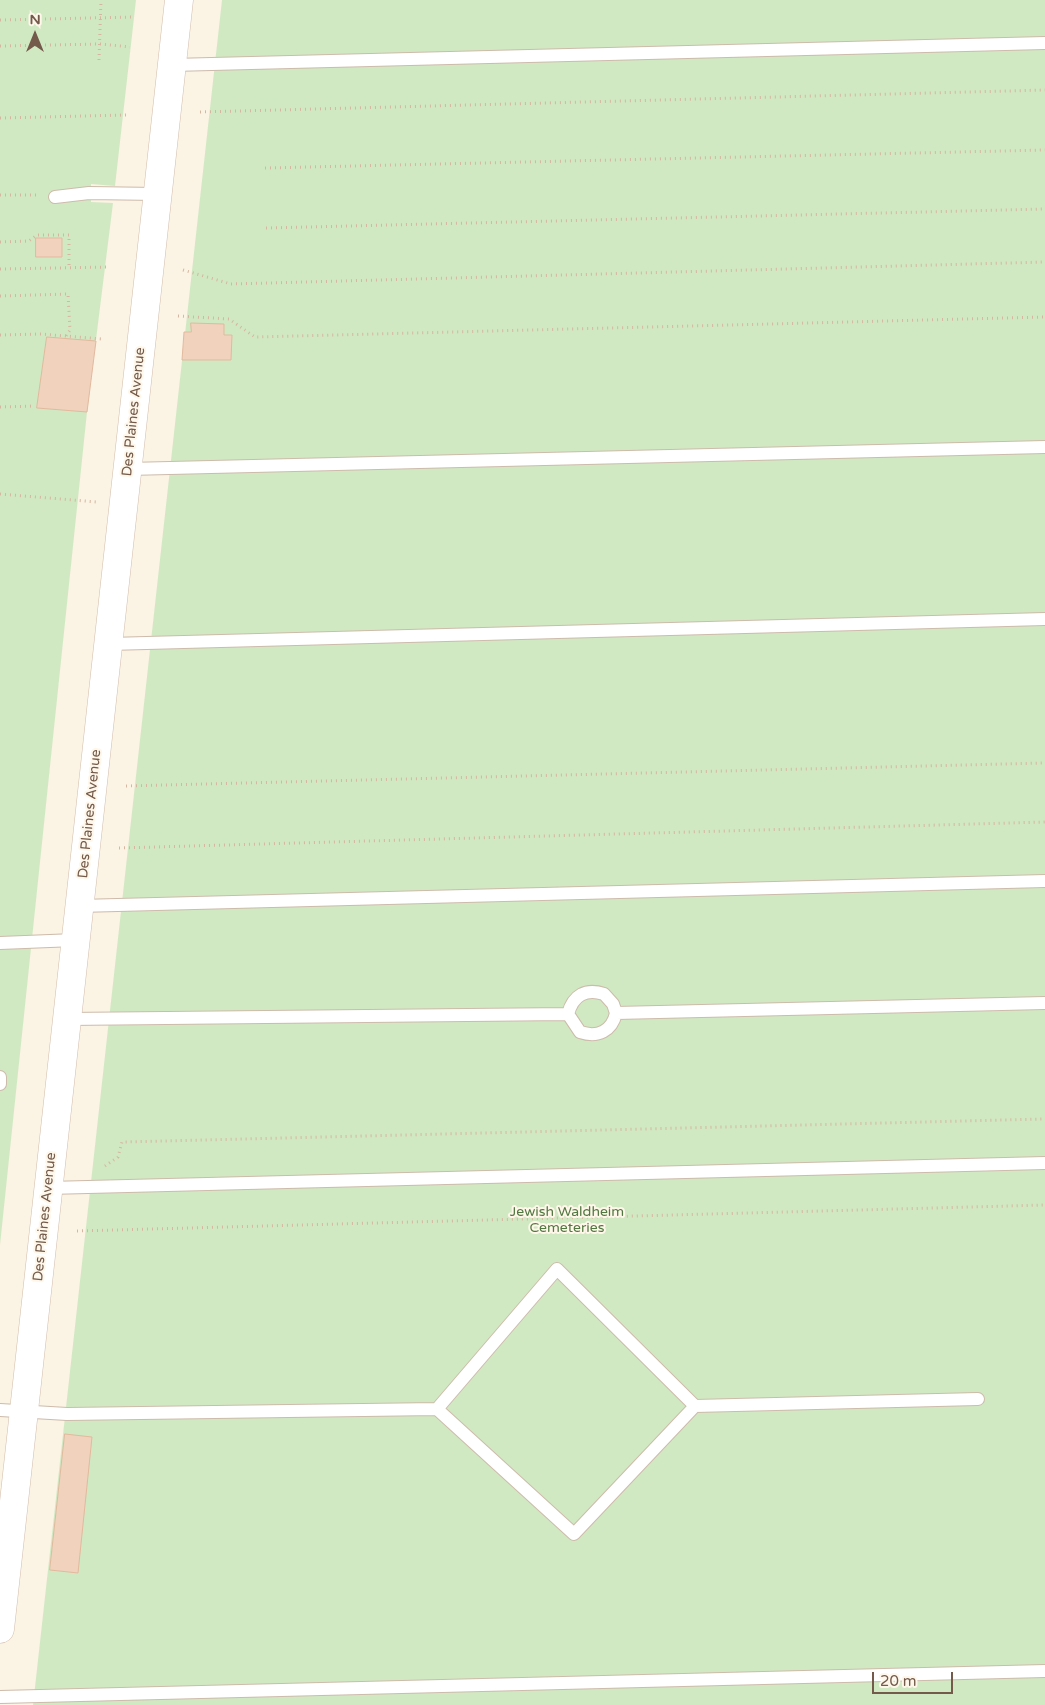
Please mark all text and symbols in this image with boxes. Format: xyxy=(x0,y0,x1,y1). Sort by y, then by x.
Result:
north arrow xyxy=(10,10,60,60)
text: N xyxy=(29,11,41,28)
street label: Des Plaines Avenue xyxy=(119,347,149,477)
street label: Des Plaines Avenue xyxy=(75,749,105,879)
street label: Des Plaines Avenue xyxy=(30,1152,60,1282)
park label: Jewish Waldheim Cemeteries xyxy=(510,1204,624,1236)
scale bar xyxy=(875,1662,956,1694)
text: 20 m xyxy=(880,1672,917,1690)

